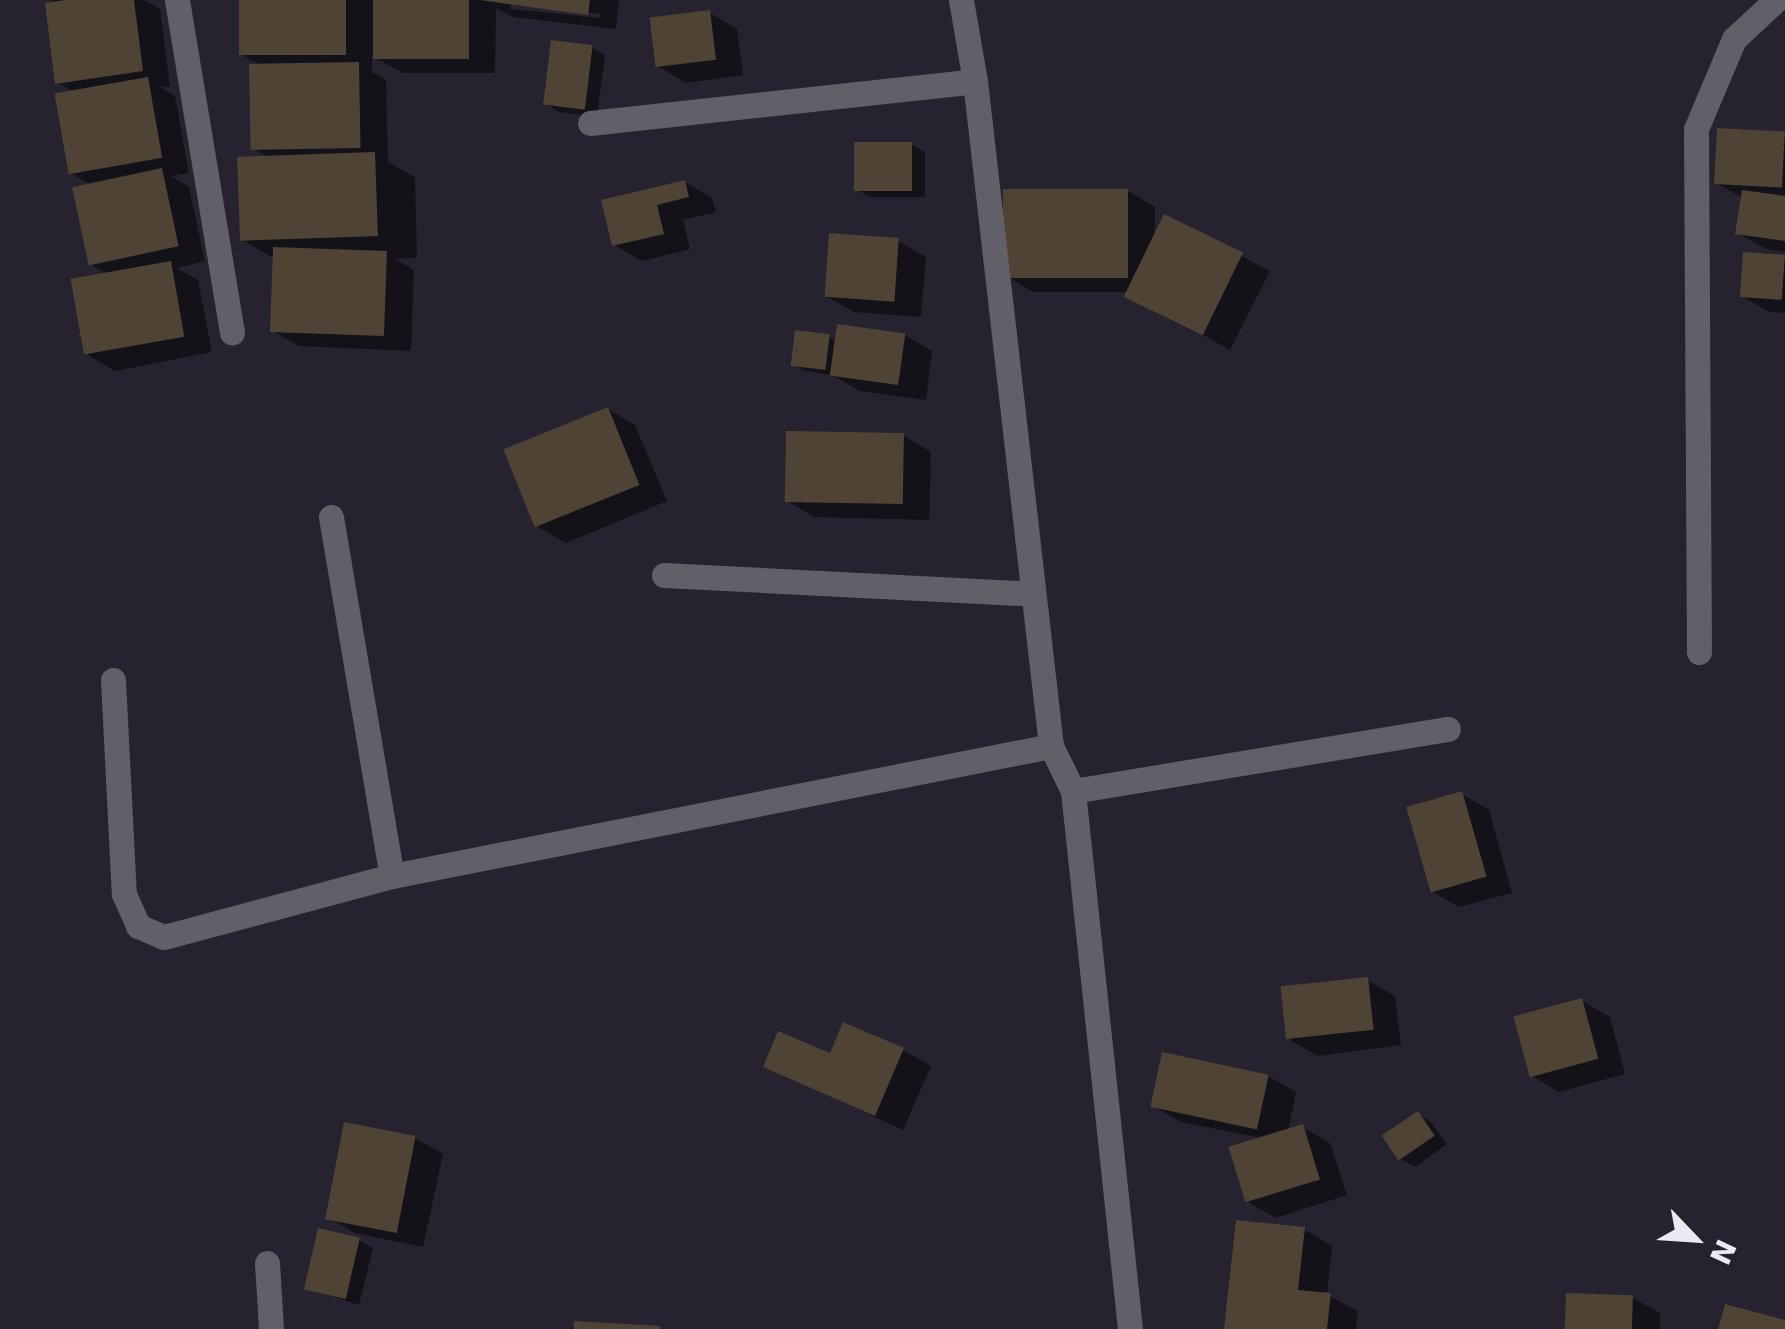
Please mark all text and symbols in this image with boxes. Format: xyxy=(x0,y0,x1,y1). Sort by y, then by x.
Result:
north arrow xyxy=(1645,1189,1745,1289)
text: N xyxy=(1703,1234,1743,1269)

